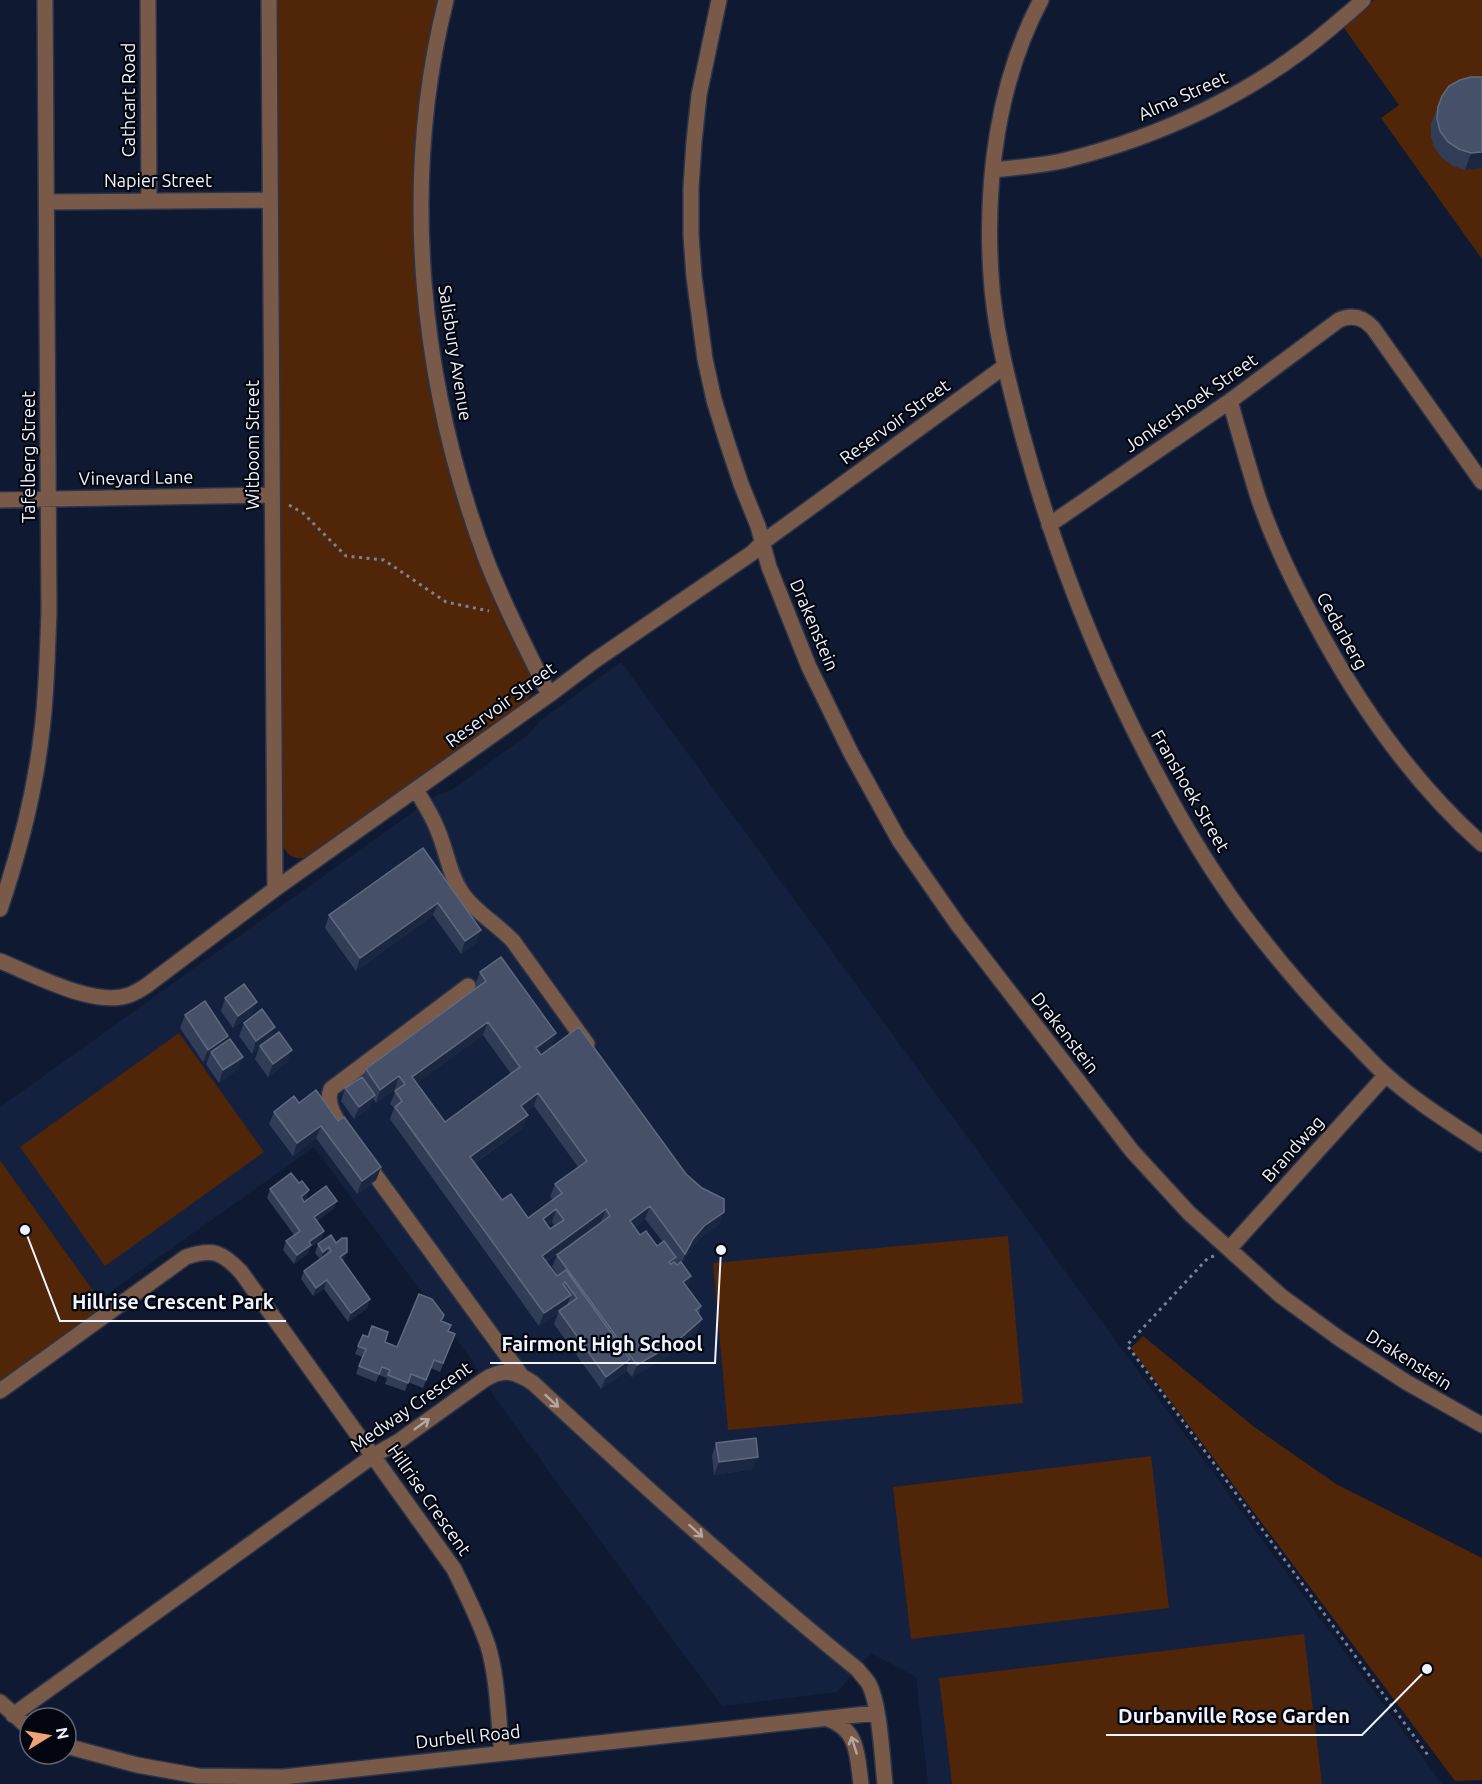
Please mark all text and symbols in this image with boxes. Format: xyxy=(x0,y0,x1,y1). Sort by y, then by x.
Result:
street label: Cathcart Road xyxy=(118,43,138,157)
street label: Alma Street xyxy=(1135,67,1230,124)
street label: Napier Street xyxy=(104,170,212,190)
street label: Salisbury Avenue xyxy=(435,284,477,422)
street label: Jonkershoek Street xyxy=(1120,349,1261,455)
street label: Reservoir Street xyxy=(836,375,953,468)
street label: Witboom Street xyxy=(242,380,262,510)
street label: Tafelberg Street xyxy=(18,391,38,523)
street label: Vineyard Lane xyxy=(79,466,193,488)
street label: Drakenstein xyxy=(787,576,843,673)
street label: Cedarberg xyxy=(1313,588,1372,673)
street label: Reservoir Street xyxy=(442,658,559,751)
street label: Franshoek Street xyxy=(1148,726,1234,855)
street label: Drakenstein xyxy=(1028,988,1104,1077)
street label: Brandwag xyxy=(1257,1111,1327,1185)
callout: Hillrise Crescent Park xyxy=(60,1283,286,1321)
text: Hillrise Crescent Park xyxy=(72,1290,274,1313)
callout: Fairmont High School xyxy=(490,1325,715,1363)
street label: Drakenstein xyxy=(1363,1325,1456,1393)
text: Fairmont High School xyxy=(502,1332,702,1355)
street label: Medway Crescent xyxy=(346,1357,475,1455)
one-way arrow xyxy=(544,1393,559,1408)
one-way arrow xyxy=(414,1418,430,1430)
street label: Hillrise Crescent xyxy=(384,1440,475,1559)
one-way arrow xyxy=(689,1524,704,1538)
callout: Durbanville Rose Garden xyxy=(1106,1697,1362,1735)
text: Durbanville Rose Garden xyxy=(1118,1704,1350,1727)
north arrow xyxy=(18,1706,78,1766)
street label: Durbell Road xyxy=(414,1721,521,1751)
text: N xyxy=(53,1726,73,1741)
one-way arrow xyxy=(848,1736,859,1755)

